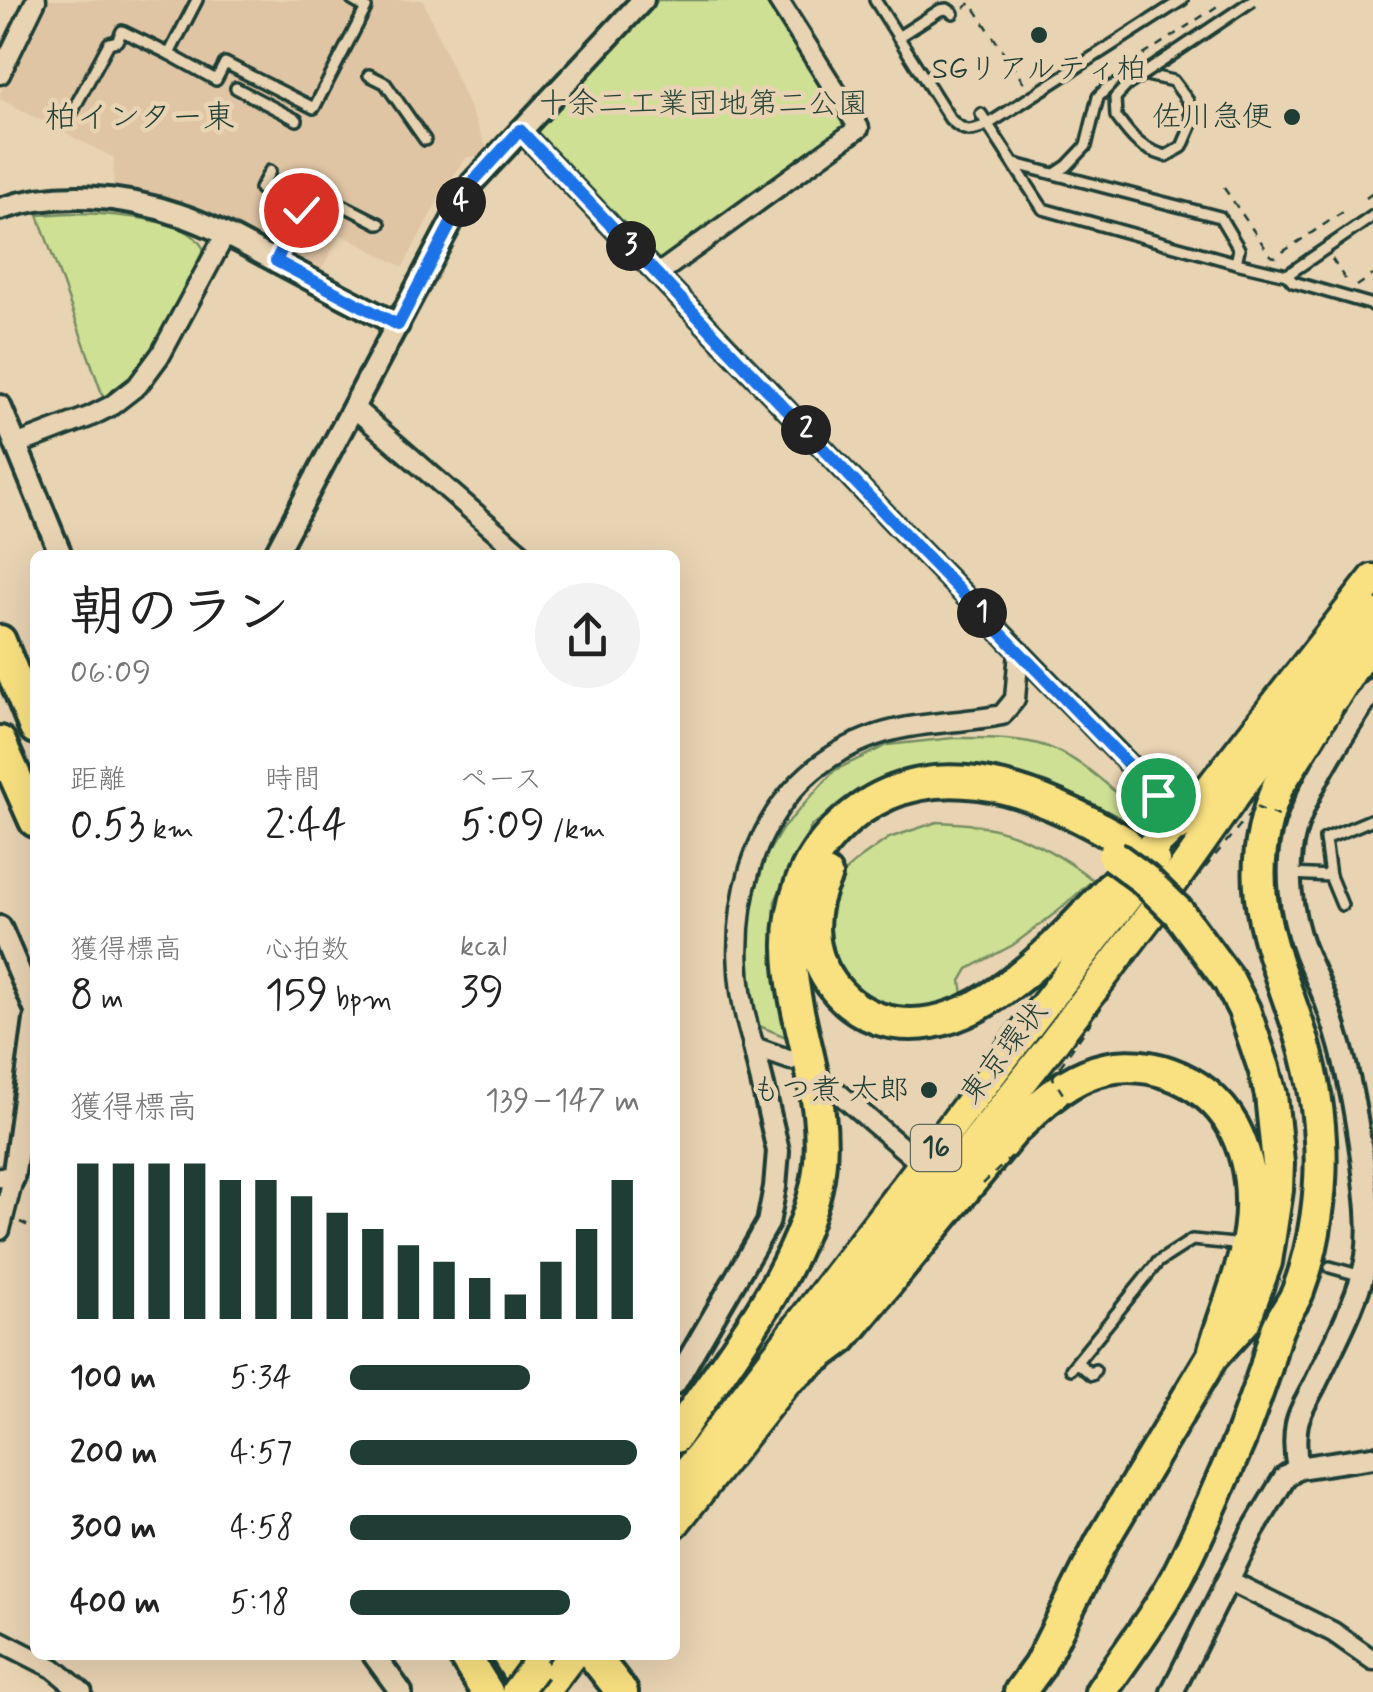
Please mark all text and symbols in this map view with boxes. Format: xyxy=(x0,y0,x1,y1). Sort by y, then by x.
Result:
marker: SGリアルティ柏 xyxy=(1028,24,1050,46)
place label: SGリアルティ柏 xyxy=(932,50,1146,89)
park label: 十余二工業団地第二公園 xyxy=(538,85,868,124)
district label: 柏インター東 xyxy=(45,97,235,139)
place label: 佐川急便 xyxy=(1152,98,1272,137)
marker: 佐川急便 xyxy=(1281,106,1303,128)
pin xyxy=(259,168,344,253)
pin: 4 xyxy=(436,177,486,227)
icon: check xyxy=(274,183,329,238)
text: 4 xyxy=(453,183,469,220)
pin: 3 xyxy=(606,221,656,271)
text: 3 xyxy=(625,227,637,264)
pin: 2 xyxy=(781,405,831,455)
text: 2 xyxy=(799,411,813,448)
text: 朝のラン xyxy=(70,578,290,650)
button: share xyxy=(535,583,640,688)
pin: 1 xyxy=(957,588,1007,638)
text: 1 xyxy=(976,594,988,631)
text: 06:09 xyxy=(70,652,151,694)
pin xyxy=(1116,753,1201,838)
text: 距離 xyxy=(70,762,126,799)
text: 時間 xyxy=(265,762,321,799)
text: ペース xyxy=(460,762,542,799)
icon: arrive xyxy=(1131,768,1186,823)
text: 0.53 xyxy=(70,799,145,854)
text: 2:44 xyxy=(265,799,347,854)
text: 5:09 xyxy=(460,799,545,854)
text: km xyxy=(145,812,194,849)
text: /km xyxy=(545,812,606,849)
text: kcal xyxy=(460,929,507,966)
text: 獲得標高 xyxy=(70,932,182,969)
text: 心拍数 xyxy=(265,932,349,969)
text: 39 xyxy=(460,966,504,1021)
text: 8 xyxy=(70,969,94,1024)
text: 159 xyxy=(265,969,328,1024)
text: m xyxy=(94,982,124,1019)
text: bpm xyxy=(328,982,392,1019)
street label: 東京環状 xyxy=(952,994,1056,1112)
place label: もつ煮 太郎 xyxy=(752,1071,909,1110)
marker: もつ煮 太郎 xyxy=(918,1079,940,1101)
text: 139–147 m xyxy=(485,1080,640,1122)
text: 獲得標高 xyxy=(70,1087,198,1129)
road number: 16 xyxy=(911,1125,961,1171)
text: 100 m xyxy=(70,1357,156,1399)
text: 5:34 xyxy=(230,1357,292,1399)
text: 200 m xyxy=(70,1432,157,1474)
text: 4:57 xyxy=(230,1432,292,1474)
text: 300 m xyxy=(70,1507,156,1549)
text: 4:58 xyxy=(230,1507,294,1549)
text: 400 m xyxy=(70,1582,160,1624)
text: 5:18 xyxy=(230,1582,290,1624)

